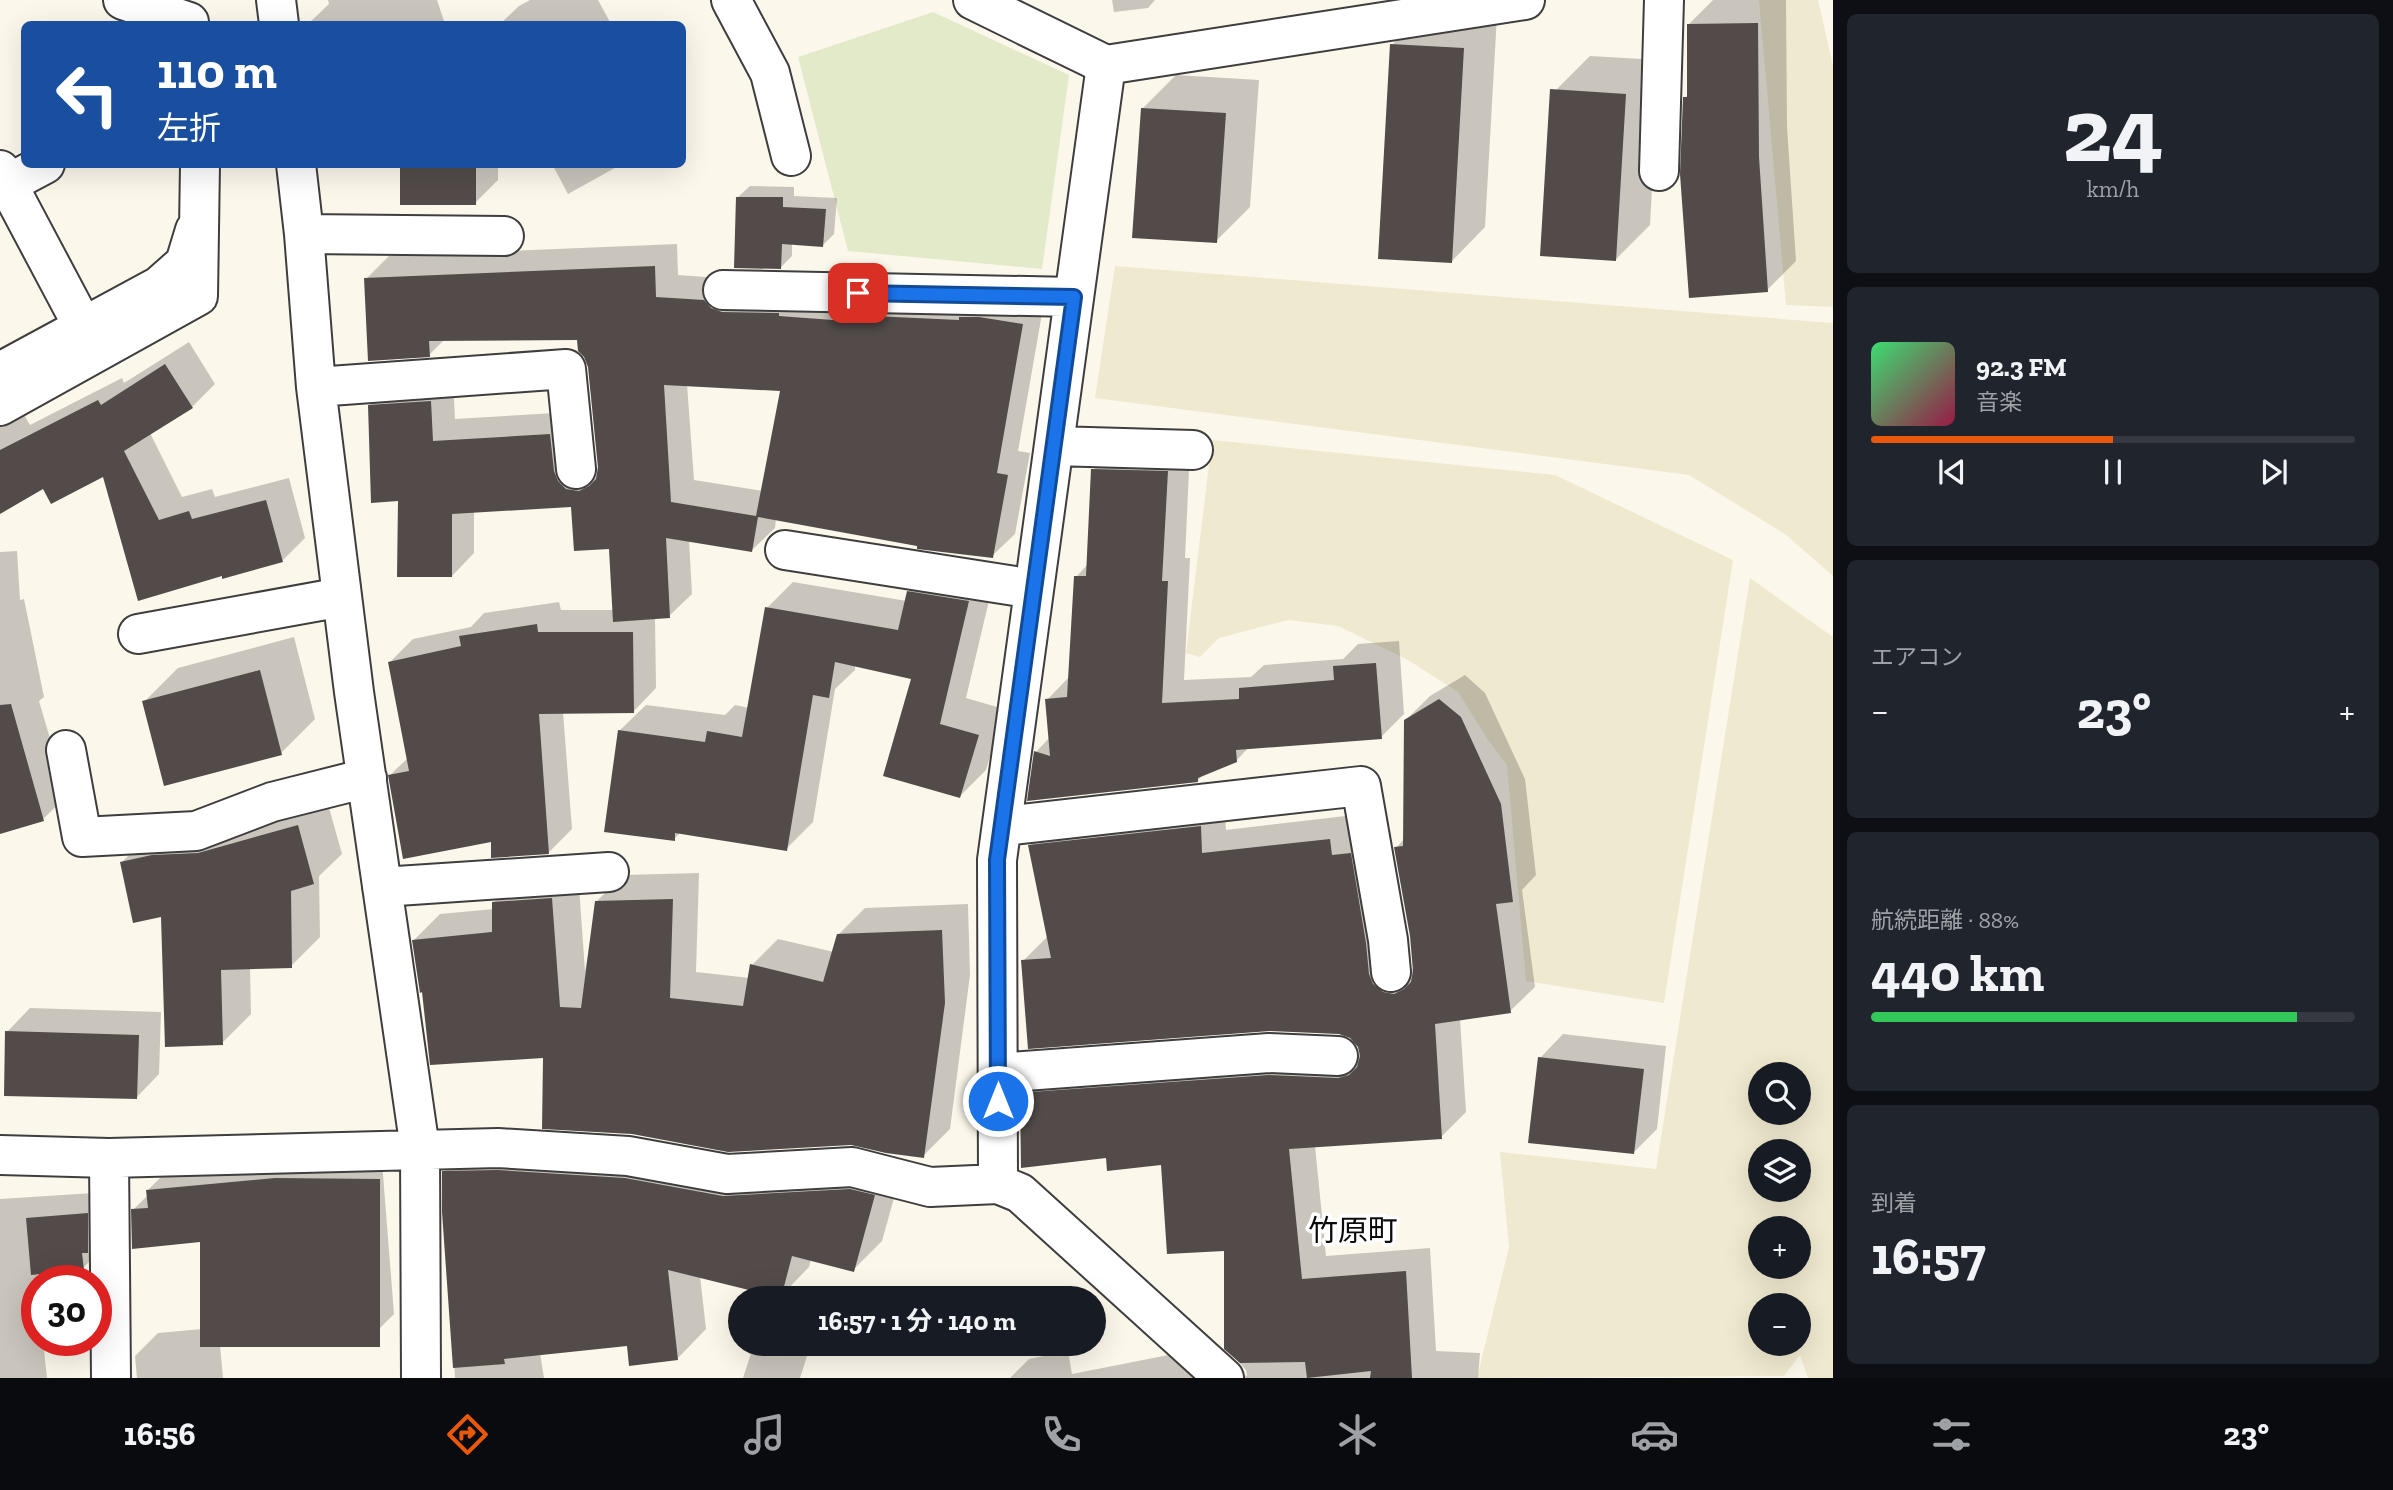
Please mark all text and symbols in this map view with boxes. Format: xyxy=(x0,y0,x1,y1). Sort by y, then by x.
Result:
text: 110 m xyxy=(157,42,277,101)
icon: left xyxy=(42,49,133,140)
text: 24 xyxy=(2063,75,2163,184)
text: 左折 xyxy=(157,109,221,147)
text: km/h xyxy=(2087,175,2139,203)
pin xyxy=(828,263,888,323)
icon: arrive xyxy=(839,274,877,312)
text: 92.3 FM xyxy=(1976,351,2067,383)
text: 音楽 xyxy=(1976,388,2022,416)
icon: previous xyxy=(1933,453,1971,491)
icon: pause xyxy=(2094,453,2132,491)
icon: next xyxy=(2255,453,2293,491)
text: エアコン xyxy=(1871,643,1963,671)
text: 23° xyxy=(2077,679,2151,741)
text: − xyxy=(1871,688,1889,734)
text: + xyxy=(2339,688,2355,734)
text: 航続距離 · 88% xyxy=(1871,906,2019,934)
text: 440 km xyxy=(1871,942,2044,1004)
map controls xyxy=(1748,1062,1811,1356)
button: search xyxy=(1748,1062,1811,1125)
position arrow xyxy=(961,1064,1035,1138)
button: layers xyxy=(1748,1139,1811,1202)
text: 到着 xyxy=(1871,1189,1917,1217)
district label: 竹原町 xyxy=(1308,1213,1398,1249)
button: + xyxy=(1748,1216,1811,1279)
text: 16:57 xyxy=(1871,1225,1986,1287)
speed limit sign: 30 xyxy=(21,1265,112,1356)
button: − xyxy=(1748,1293,1811,1356)
text: 16:57 · 1 分 · 140 m xyxy=(818,1305,1016,1337)
icon: directions xyxy=(443,1410,492,1459)
icon: music xyxy=(740,1410,789,1459)
icon: phone xyxy=(1037,1410,1086,1459)
icon: climate xyxy=(1333,1410,1382,1459)
icon: car xyxy=(1630,1410,1679,1459)
icon: filters xyxy=(1927,1410,1976,1459)
text: 16:56 xyxy=(124,1415,196,1453)
text: 23° xyxy=(2223,1415,2269,1453)

